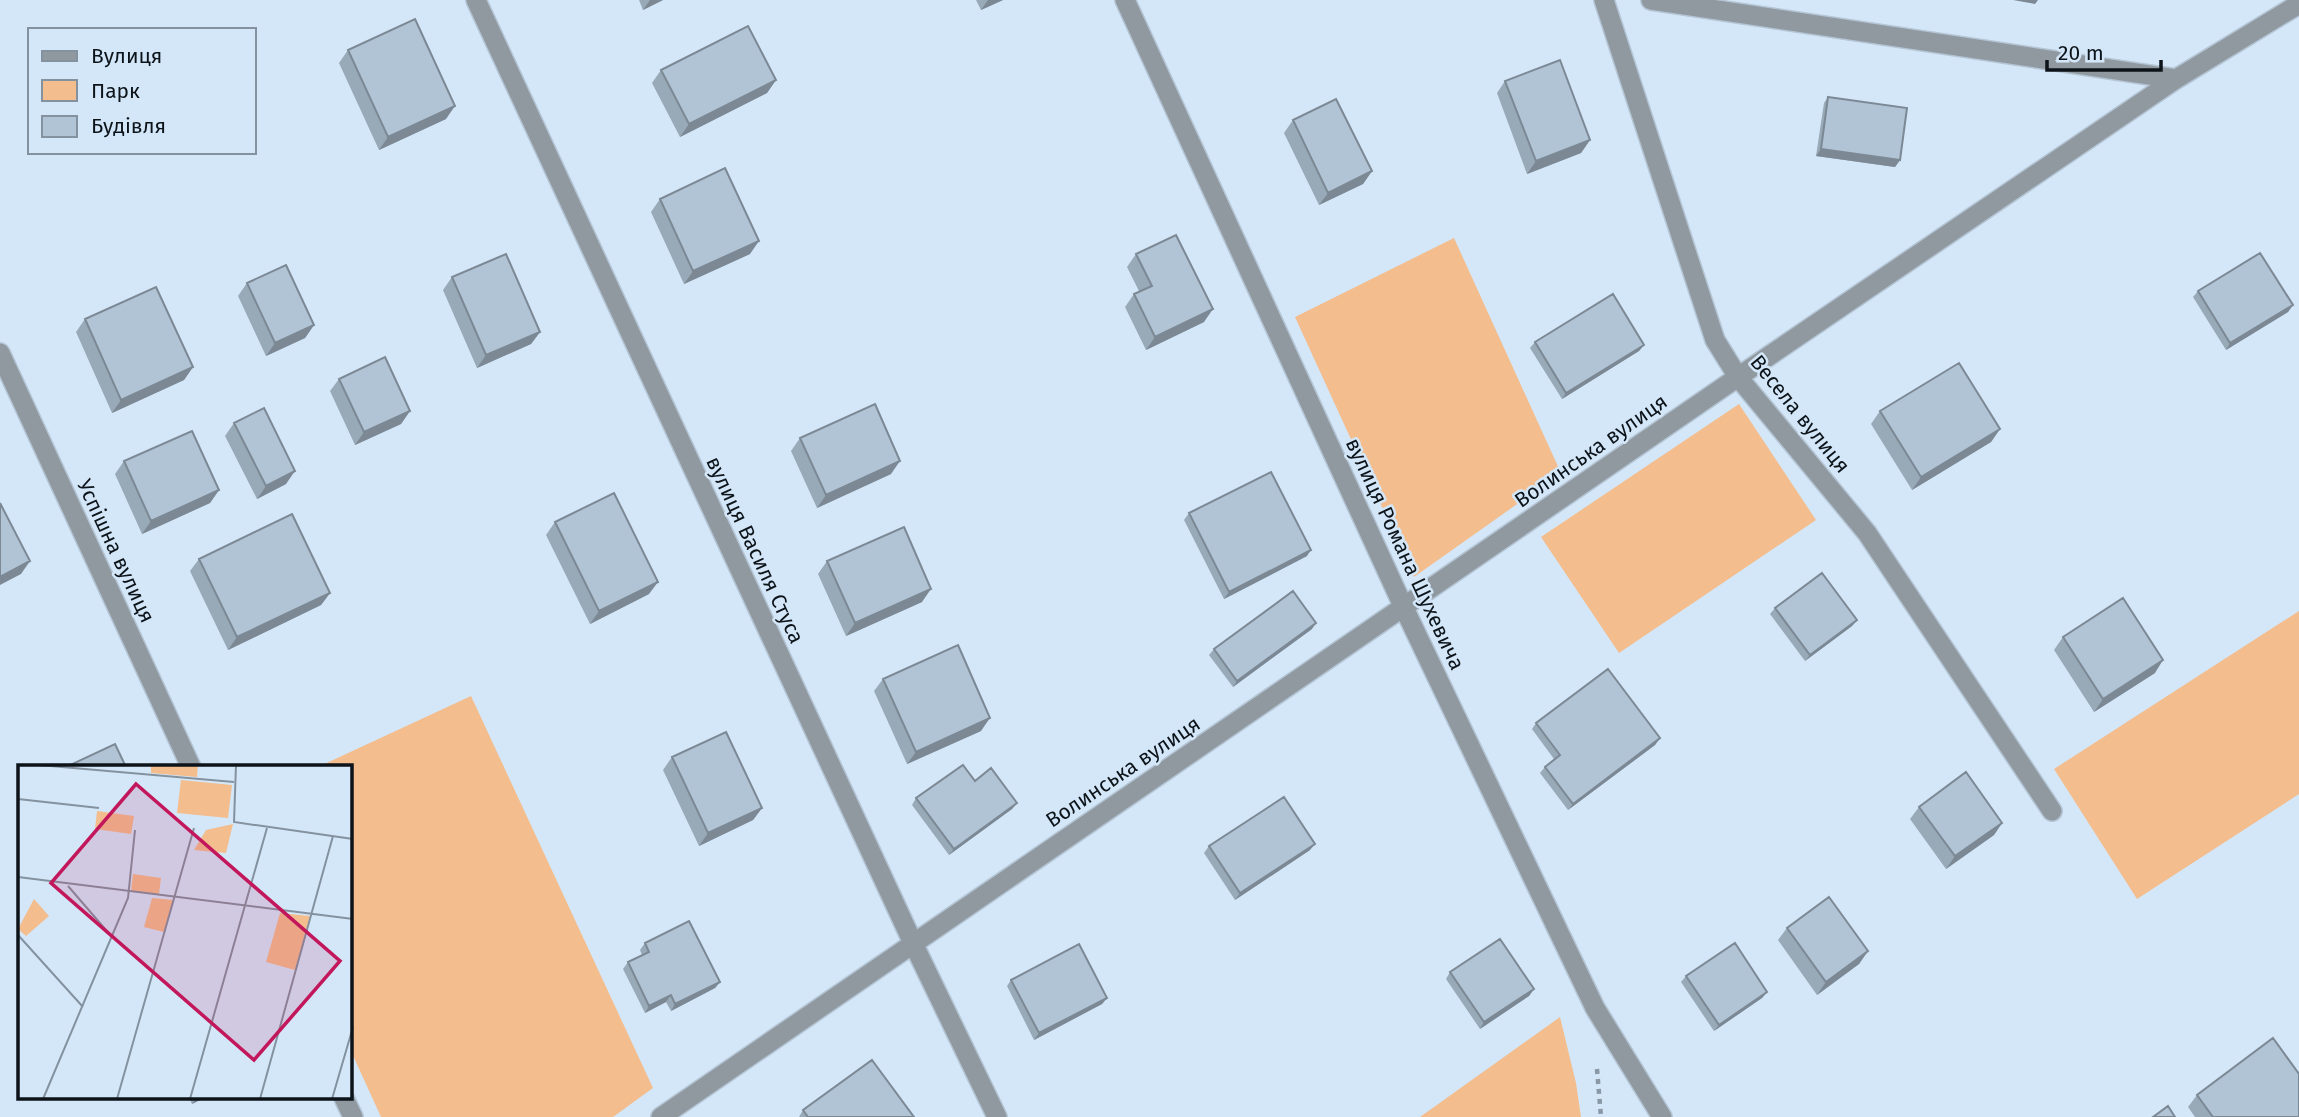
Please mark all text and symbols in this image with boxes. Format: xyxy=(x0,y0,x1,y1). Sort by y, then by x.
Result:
legend xyxy=(28,28,256,154)
scale bar xyxy=(2047,28,2161,72)
text: 20 m xyxy=(2058,40,2104,66)
text: Вулиця xyxy=(91,43,162,69)
text: Парк xyxy=(91,78,140,104)
text: Будівля xyxy=(91,113,166,139)
street label: Весела вулиця xyxy=(1744,350,1856,478)
street label: Волинська вулиця xyxy=(1510,389,1672,513)
street label: вулиця Романа Шухевича xyxy=(1340,434,1470,674)
street label: вулиця Василя Стуса xyxy=(700,452,810,648)
street label: Успішна вулиця xyxy=(71,475,161,627)
street label: Волинська вулиця xyxy=(1041,711,1205,833)
inset map xyxy=(18,765,352,1100)

